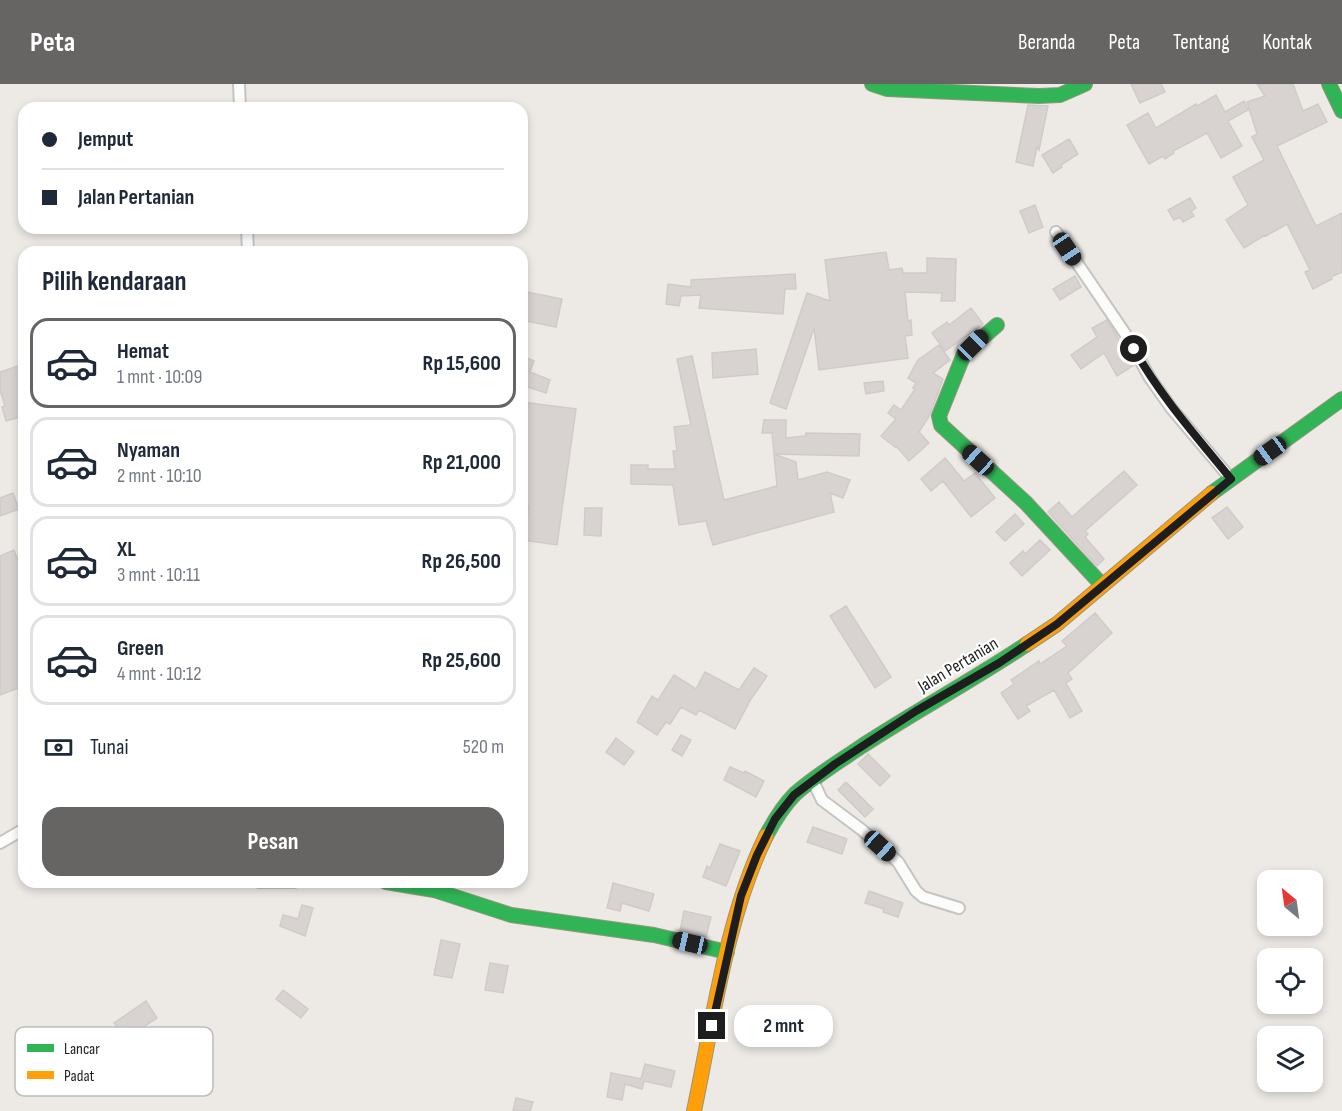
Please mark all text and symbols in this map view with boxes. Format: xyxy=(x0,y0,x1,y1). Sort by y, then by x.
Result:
text: Peta xyxy=(30,26,75,59)
text: Beranda xyxy=(1018,30,1075,55)
text: Peta xyxy=(1108,30,1140,55)
text: Tentang xyxy=(1173,30,1230,55)
text: Kontak xyxy=(1263,30,1312,55)
text: Jemput xyxy=(78,126,133,153)
text: Jalan Pertanian xyxy=(78,184,194,211)
car xyxy=(1049,229,1085,269)
text: Pilih kendaraan xyxy=(42,266,187,298)
car xyxy=(954,326,992,364)
route start xyxy=(1120,335,1147,362)
icon: car xyxy=(45,336,99,390)
text: Hemat xyxy=(117,338,169,365)
text: Rp 15,600 xyxy=(423,350,501,377)
text: 1 mnt · 10:09 xyxy=(117,365,202,389)
car xyxy=(1250,433,1290,469)
icon: car xyxy=(45,435,99,489)
text: Nyaman xyxy=(117,437,180,464)
car xyxy=(959,441,997,479)
text: Rp 21,000 xyxy=(422,449,501,476)
text: 2 mnt · 10:10 xyxy=(117,464,202,488)
icon: car xyxy=(45,534,99,588)
text: XL xyxy=(117,536,136,563)
text: Rp 26,500 xyxy=(422,548,501,575)
text: 3 mnt · 10:11 xyxy=(117,563,200,587)
icon: car xyxy=(45,633,99,687)
street label: Jalan Pertanian xyxy=(913,633,1002,698)
text: Green xyxy=(117,635,164,662)
text: Rp 25,600 xyxy=(422,647,501,674)
text: 4 mnt · 10:12 xyxy=(117,662,201,686)
icon: cash xyxy=(42,731,75,764)
text: Tunai xyxy=(90,734,129,761)
text: 520 m xyxy=(463,735,504,759)
button: Pesan xyxy=(42,807,504,876)
car xyxy=(861,827,899,865)
north arrow xyxy=(1257,870,1323,936)
map controls xyxy=(1257,870,1323,1092)
car xyxy=(670,930,710,956)
button: locate xyxy=(1257,948,1323,1014)
callout: 2 mnt xyxy=(733,1005,832,1047)
route end xyxy=(698,1012,725,1039)
text: 2 mnt xyxy=(763,1014,804,1038)
button: layers xyxy=(1257,1026,1323,1092)
legend xyxy=(15,1027,213,1096)
text: Lancar xyxy=(64,1040,100,1059)
text: Padat xyxy=(64,1067,95,1086)

